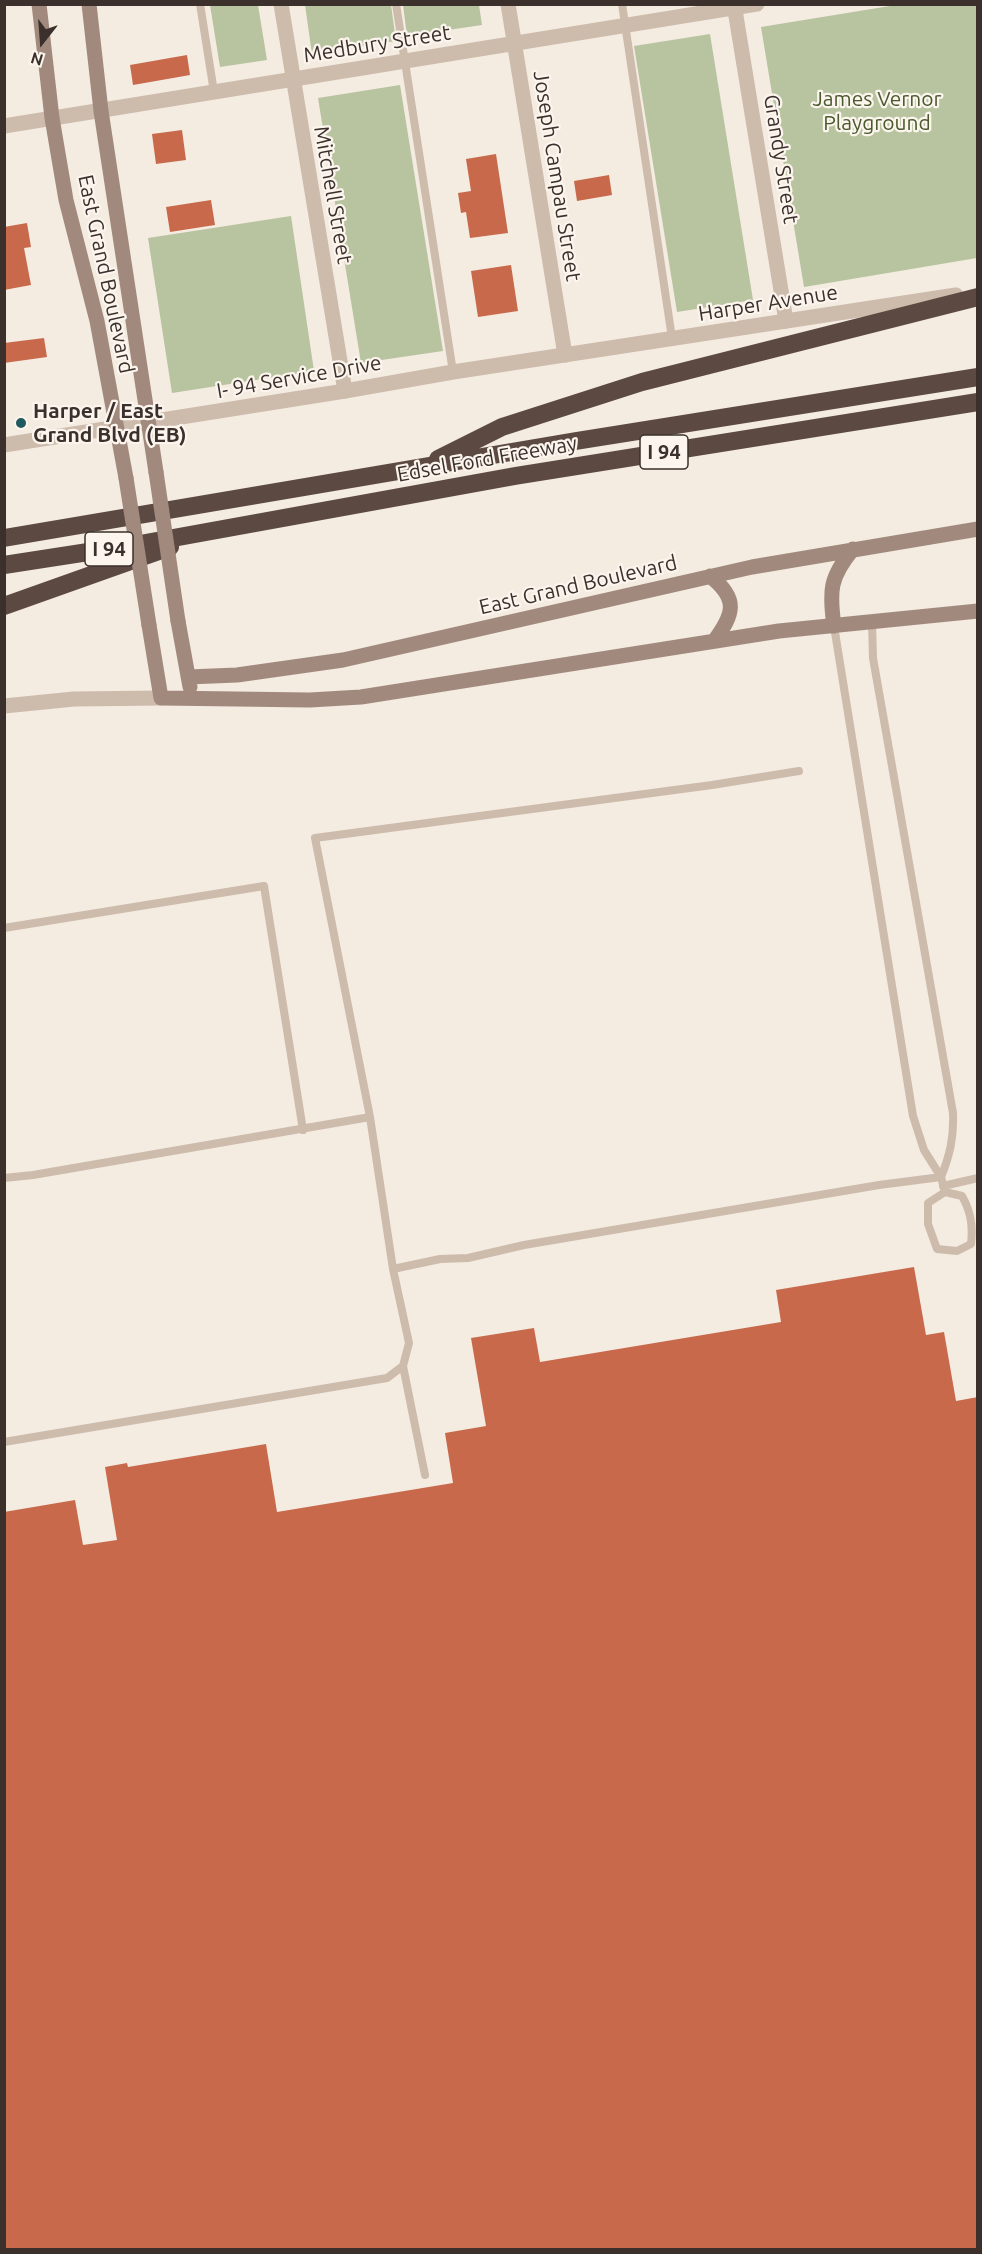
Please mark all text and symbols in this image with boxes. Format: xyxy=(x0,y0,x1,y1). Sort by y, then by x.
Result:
north arrow xyxy=(12,12,72,72)
street label: Medbury Street xyxy=(302,20,452,68)
text: N xyxy=(28,49,45,70)
street label: Joseph Campau Street xyxy=(528,69,586,283)
park label: James Vernor Playground xyxy=(812,86,942,136)
street label: Grandy Street xyxy=(758,93,804,225)
street label: Mitchell Street xyxy=(308,124,358,266)
street label: East Grand Boulevard xyxy=(73,172,139,376)
street label: Harper Avenue xyxy=(697,280,839,326)
street label: I- 94 Service Drive xyxy=(215,350,383,404)
place label: Harper / East Grand Blvd (EB) xyxy=(33,398,187,448)
marker: Harper / East Grand Blvd (EB) xyxy=(14,416,28,430)
street label: Edsel Ford Freeway xyxy=(395,431,579,487)
road number: I 94 xyxy=(640,435,688,469)
road number: I 94 xyxy=(85,532,133,566)
street label: East Grand Boulevard xyxy=(477,550,679,620)

